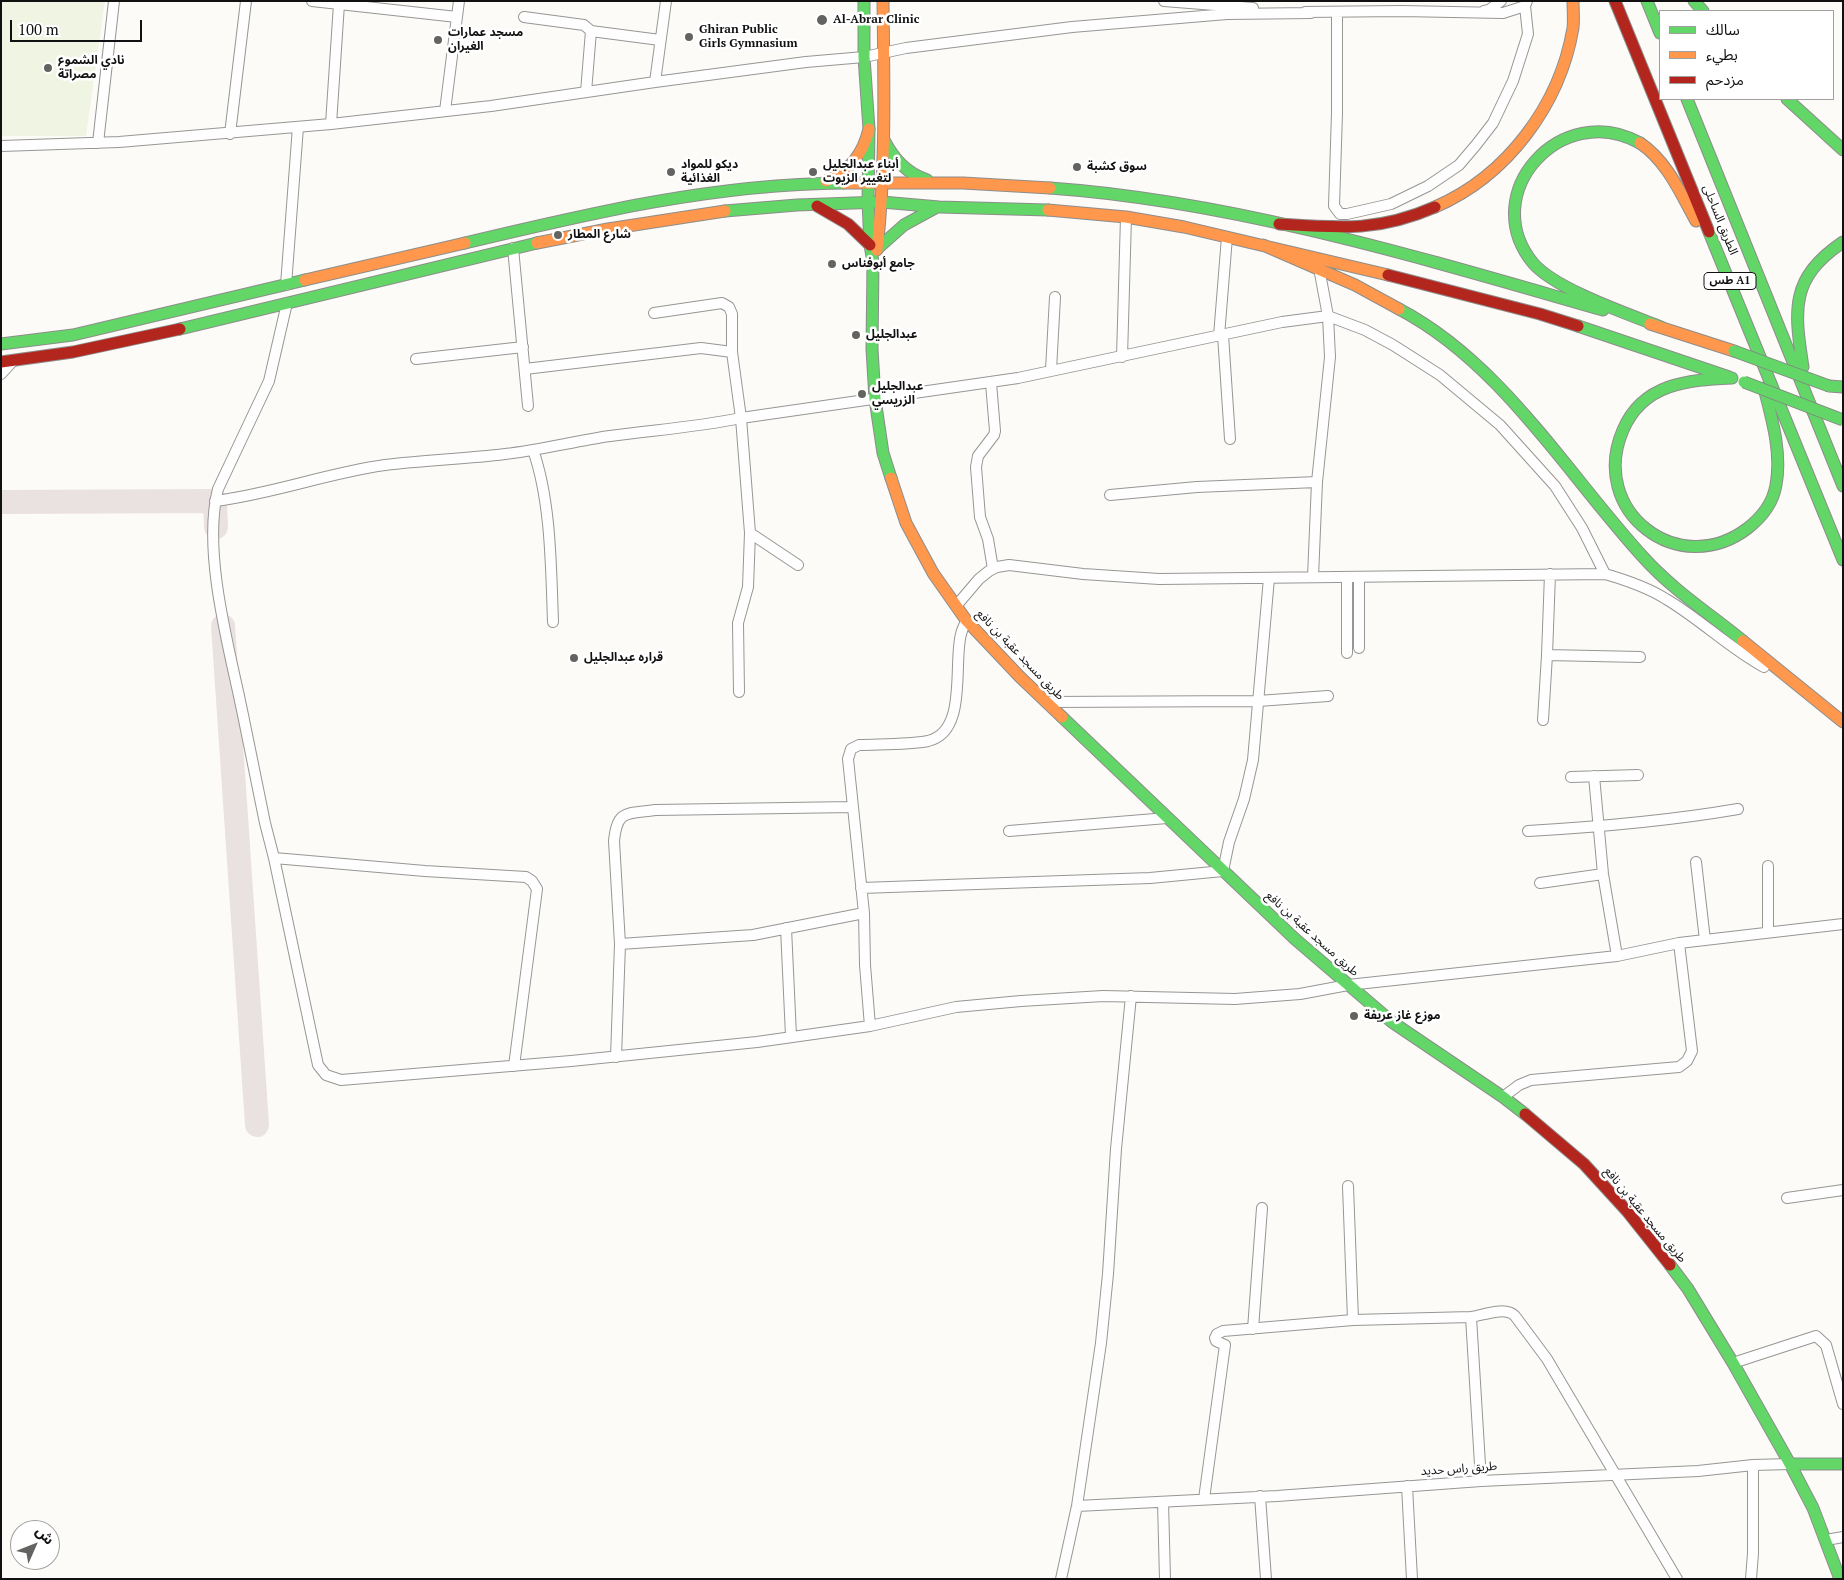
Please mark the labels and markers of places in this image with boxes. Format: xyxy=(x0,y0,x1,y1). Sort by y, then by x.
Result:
marker: Al-Abrar Clinic xyxy=(815,13,829,27)
place label: Al-Abrar Clinic xyxy=(833,13,920,27)
place label: Ghiran Public Girls Gymnasium xyxy=(699,23,798,51)
place label: مسجد عمارات الغيران xyxy=(448,26,523,54)
marker: Ghiran Public Girls Gymnasium xyxy=(683,31,695,43)
marker: مسجد عمارات الغيران xyxy=(432,34,444,46)
place label: نادي الشموع مصراتة xyxy=(58,54,125,82)
marker: نادي الشموع مصراتة xyxy=(42,62,54,74)
place label: ديكو للمواد الغذائية xyxy=(681,158,738,186)
place label: أبناء عبدالجليل لتغيير الزيوت xyxy=(823,158,899,186)
place label: سوق كشبة xyxy=(1087,160,1147,174)
marker: سوق كشبة xyxy=(1071,161,1083,173)
marker: ديكو للمواد الغذائية xyxy=(665,166,677,178)
marker: أبناء عبدالجليل لتغيير الزيوت xyxy=(807,166,819,178)
place label: شارع المطار xyxy=(568,228,631,242)
marker: شارع المطار xyxy=(552,229,564,241)
place label: جامع أبوفناس xyxy=(842,257,915,271)
marker: جامع أبوفناس xyxy=(826,258,838,270)
place label: عبدالجليل xyxy=(866,328,917,342)
marker: عبدالجليل xyxy=(850,329,862,341)
place label: عبدالجليل الزريسي xyxy=(872,380,923,408)
marker: عبدالجليل الزريسي xyxy=(856,388,868,400)
place label: قراره عبدالجليل xyxy=(584,651,663,665)
marker: قراره عبدالجليل xyxy=(568,652,580,664)
place label: موزع غاز عريفة xyxy=(1364,1009,1441,1023)
marker: موزع غاز عريفة xyxy=(1348,1010,1360,1022)

